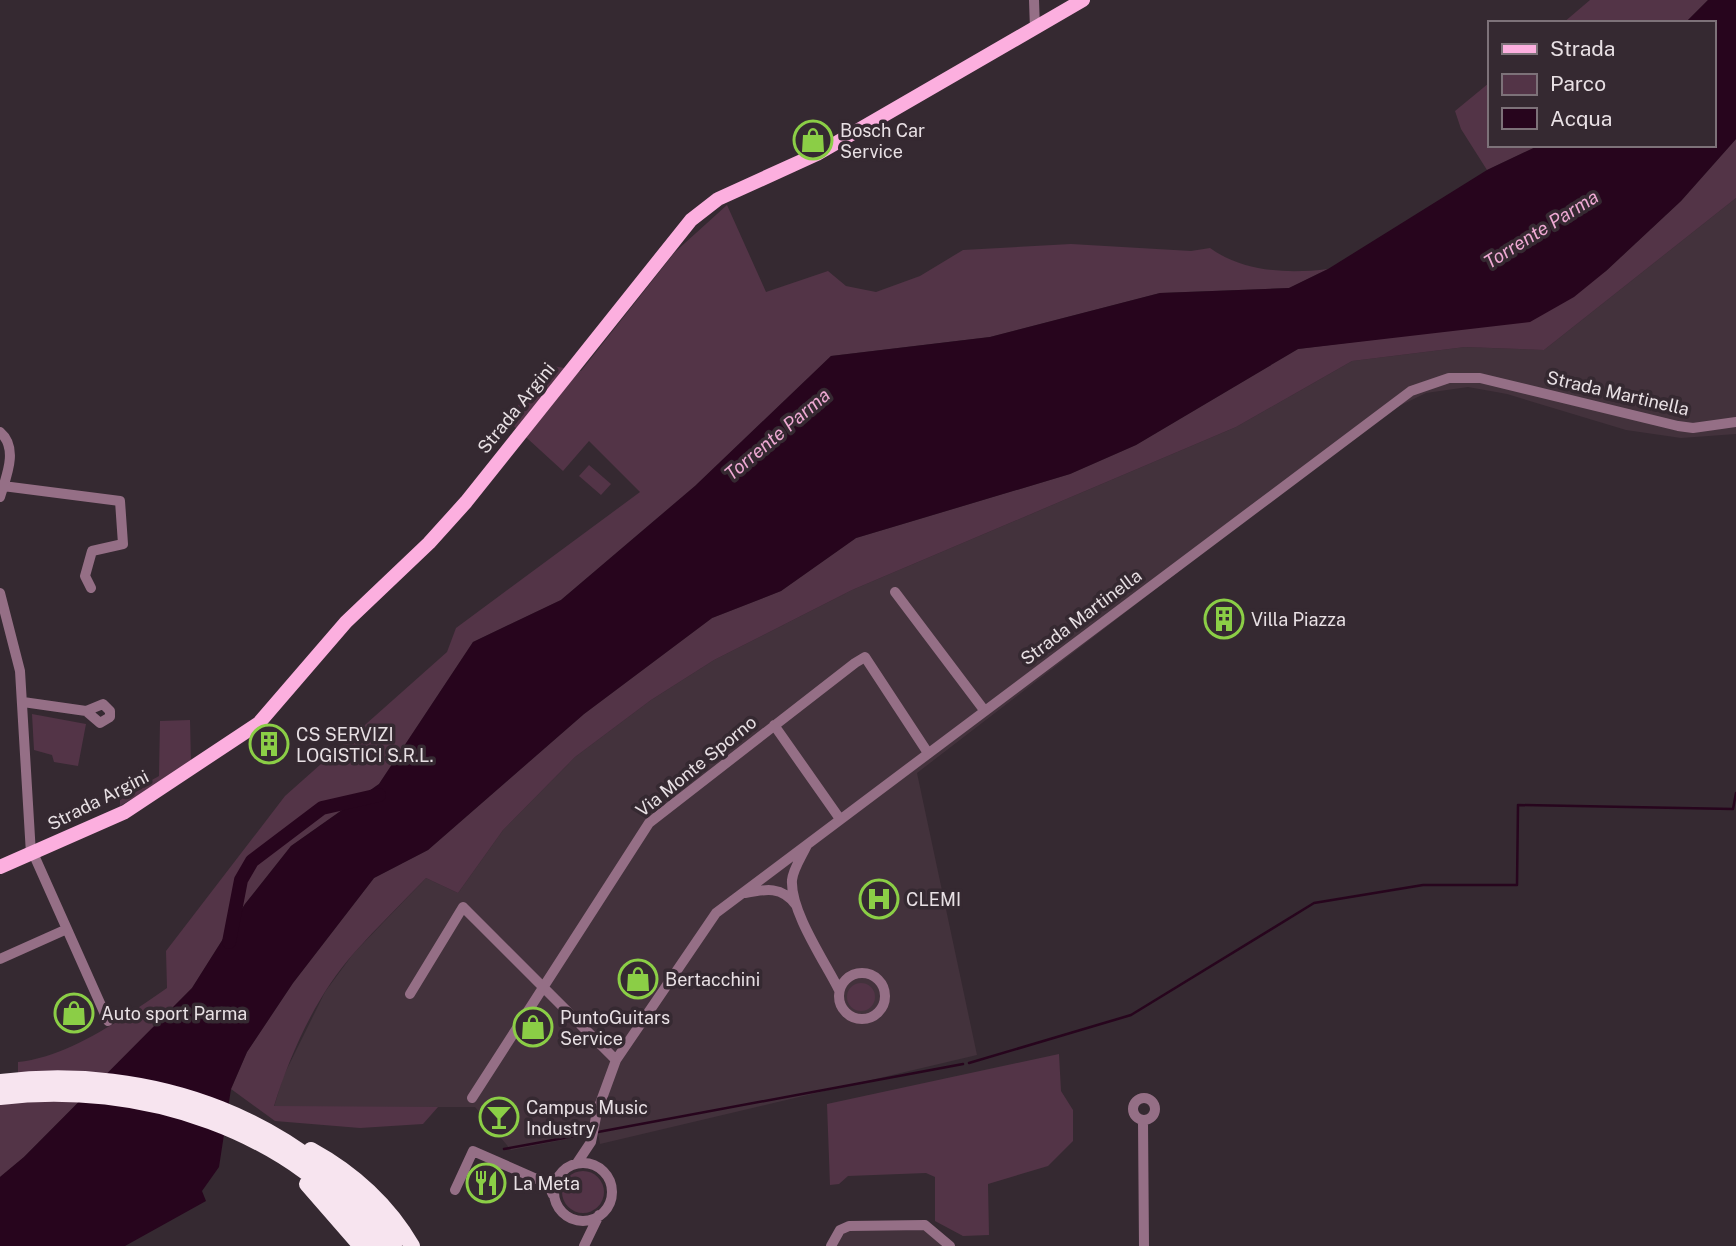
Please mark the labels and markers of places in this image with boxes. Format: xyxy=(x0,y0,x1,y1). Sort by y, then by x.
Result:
shop icon: Bosch Car Service xyxy=(792,119,834,161)
place label: Bosch Car Service xyxy=(840,120,925,162)
building icon: Villa Piazza xyxy=(1203,598,1245,640)
place label: Villa Piazza xyxy=(1251,609,1346,630)
building icon: CS SERVIZI LOGISTICI S.R.L. xyxy=(248,723,290,765)
place label: CS SERVIZI LOGISTICI S.R.L. xyxy=(296,724,433,766)
hospital icon: CLEMI xyxy=(858,878,900,920)
place label: CLEMI xyxy=(906,889,961,910)
shop icon: Bertacchini xyxy=(617,958,659,1000)
place label: Bertacchini xyxy=(665,969,760,990)
shop icon: Auto sport Parma xyxy=(53,992,95,1034)
place label: Auto sport Parma xyxy=(101,1003,247,1024)
shop icon: PuntoGuitars Service xyxy=(512,1006,554,1048)
place label: PuntoGuitars Service xyxy=(560,1007,670,1049)
bar icon: Campus Music Industry xyxy=(478,1096,520,1138)
place label: Campus Music Industry xyxy=(526,1097,648,1139)
restaurant icon: La Meta xyxy=(465,1162,507,1204)
place label: La Meta xyxy=(513,1173,580,1194)

